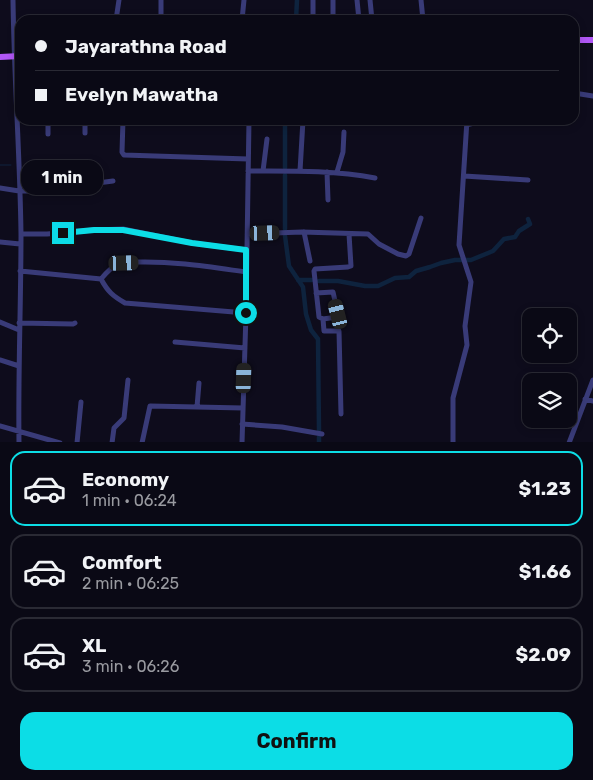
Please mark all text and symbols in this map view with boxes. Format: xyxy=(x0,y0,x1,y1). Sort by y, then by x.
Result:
text: Jayarathna Road xyxy=(65,35,227,58)
text: Evelyn Mawatha xyxy=(65,83,218,106)
callout: 1 min xyxy=(22,160,104,196)
text: 1 min xyxy=(42,168,82,187)
route end xyxy=(52,222,74,244)
car xyxy=(249,225,280,241)
car xyxy=(108,255,139,271)
car xyxy=(327,298,348,330)
route start xyxy=(235,302,257,324)
map controls xyxy=(522,308,577,428)
button: locate xyxy=(522,308,577,363)
car xyxy=(235,363,252,393)
button: layers xyxy=(522,373,577,428)
icon: car xyxy=(22,466,67,511)
text: Economy xyxy=(82,468,169,491)
text: $1.23 xyxy=(519,477,571,500)
text: 1 min · 06:24 xyxy=(82,491,177,510)
icon: car xyxy=(22,549,67,594)
text: Comfort xyxy=(82,551,162,574)
text: $1.66 xyxy=(519,560,571,583)
text: 2 min · 06:25 xyxy=(82,574,179,593)
icon: car xyxy=(22,632,67,677)
text: XL xyxy=(82,634,106,657)
text: $2.09 xyxy=(516,643,571,666)
text: 3 min · 06:26 xyxy=(82,657,179,676)
button: Confirm xyxy=(20,712,573,770)

